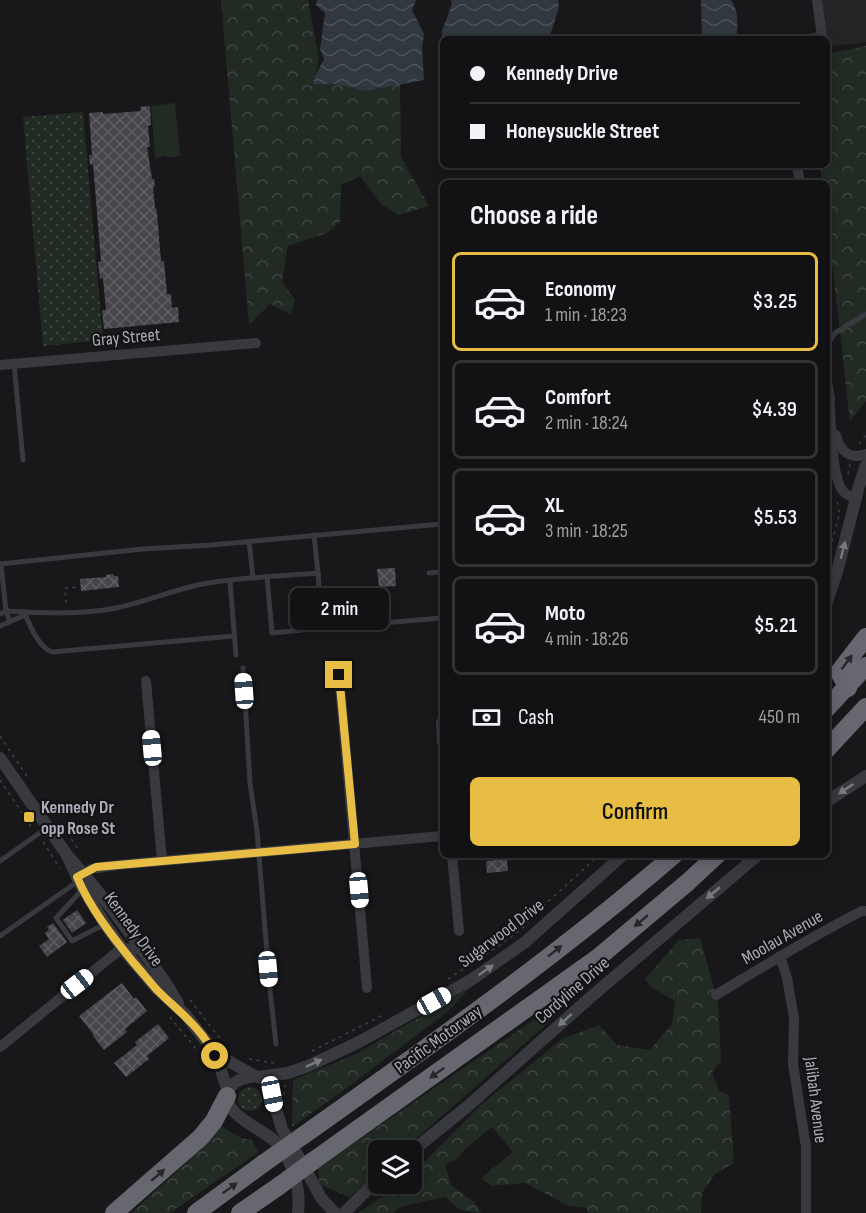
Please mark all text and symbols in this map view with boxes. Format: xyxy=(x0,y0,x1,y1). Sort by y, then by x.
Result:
text: Kennedy Drive xyxy=(506,60,618,87)
text: Honeysuckle Street xyxy=(506,118,659,145)
text: Choose a ride xyxy=(470,200,598,232)
icon: car xyxy=(473,275,527,329)
text: Economy xyxy=(545,276,616,303)
text: $3.25 xyxy=(752,288,797,315)
text: 1 min · 18:23 xyxy=(545,303,627,327)
street label: Gray Street xyxy=(91,324,162,351)
icon: car xyxy=(473,383,527,437)
text: Comfort xyxy=(545,384,611,411)
text: $4.39 xyxy=(752,396,797,423)
text: 2 min · 18:24 xyxy=(545,411,628,435)
icon: car xyxy=(473,491,527,545)
text: XL xyxy=(545,492,564,519)
text: $5.53 xyxy=(753,504,797,531)
text: 3 min · 18:25 xyxy=(545,519,628,543)
one-way arrow xyxy=(838,541,848,559)
callout: 2 min xyxy=(290,588,388,630)
text: 2 min xyxy=(321,597,358,621)
icon: car xyxy=(473,599,527,653)
text: Moto xyxy=(545,600,585,627)
text: $5.21 xyxy=(754,612,797,639)
text: 4 min · 18:26 xyxy=(545,627,629,651)
one-way arrow xyxy=(841,654,853,669)
route end xyxy=(325,661,352,688)
car xyxy=(234,672,254,710)
icon: cash xyxy=(470,701,503,734)
text: Cash xyxy=(518,704,554,731)
text: 450 m xyxy=(759,705,800,729)
car xyxy=(141,729,163,767)
button: Confirm xyxy=(470,777,800,846)
one-way arrow xyxy=(839,783,855,795)
place label: Kennedy Dr opp Rose St xyxy=(41,797,115,839)
marker: Kennedy Dr opp Rose St xyxy=(22,810,36,824)
car xyxy=(348,871,370,909)
one-way arrow xyxy=(705,886,721,899)
street label: Kennedy Drive xyxy=(100,888,168,970)
street label: Sugarwood Drive xyxy=(455,895,548,972)
street label: Moolau Avenue xyxy=(738,906,827,969)
one-way arrow xyxy=(634,914,649,927)
one-way arrow xyxy=(547,944,563,957)
car xyxy=(257,950,279,988)
street label: Cordyline Drive xyxy=(531,952,614,1028)
one-way arrow xyxy=(477,964,493,976)
car xyxy=(57,966,97,1002)
car xyxy=(414,984,454,1018)
street label: Pacific Motorway xyxy=(391,1001,486,1078)
one-way arrow xyxy=(558,1013,573,1026)
route start xyxy=(201,1042,228,1069)
street label: Jalibah Avenue xyxy=(800,1055,831,1144)
one-way arrow xyxy=(306,1058,323,1067)
one-way arrow xyxy=(429,1067,445,1079)
car xyxy=(260,1075,284,1113)
map controls xyxy=(368,1140,422,1194)
button: layers xyxy=(368,1140,422,1194)
one-way arrow xyxy=(150,1169,165,1182)
one-way arrow xyxy=(221,1182,237,1194)

